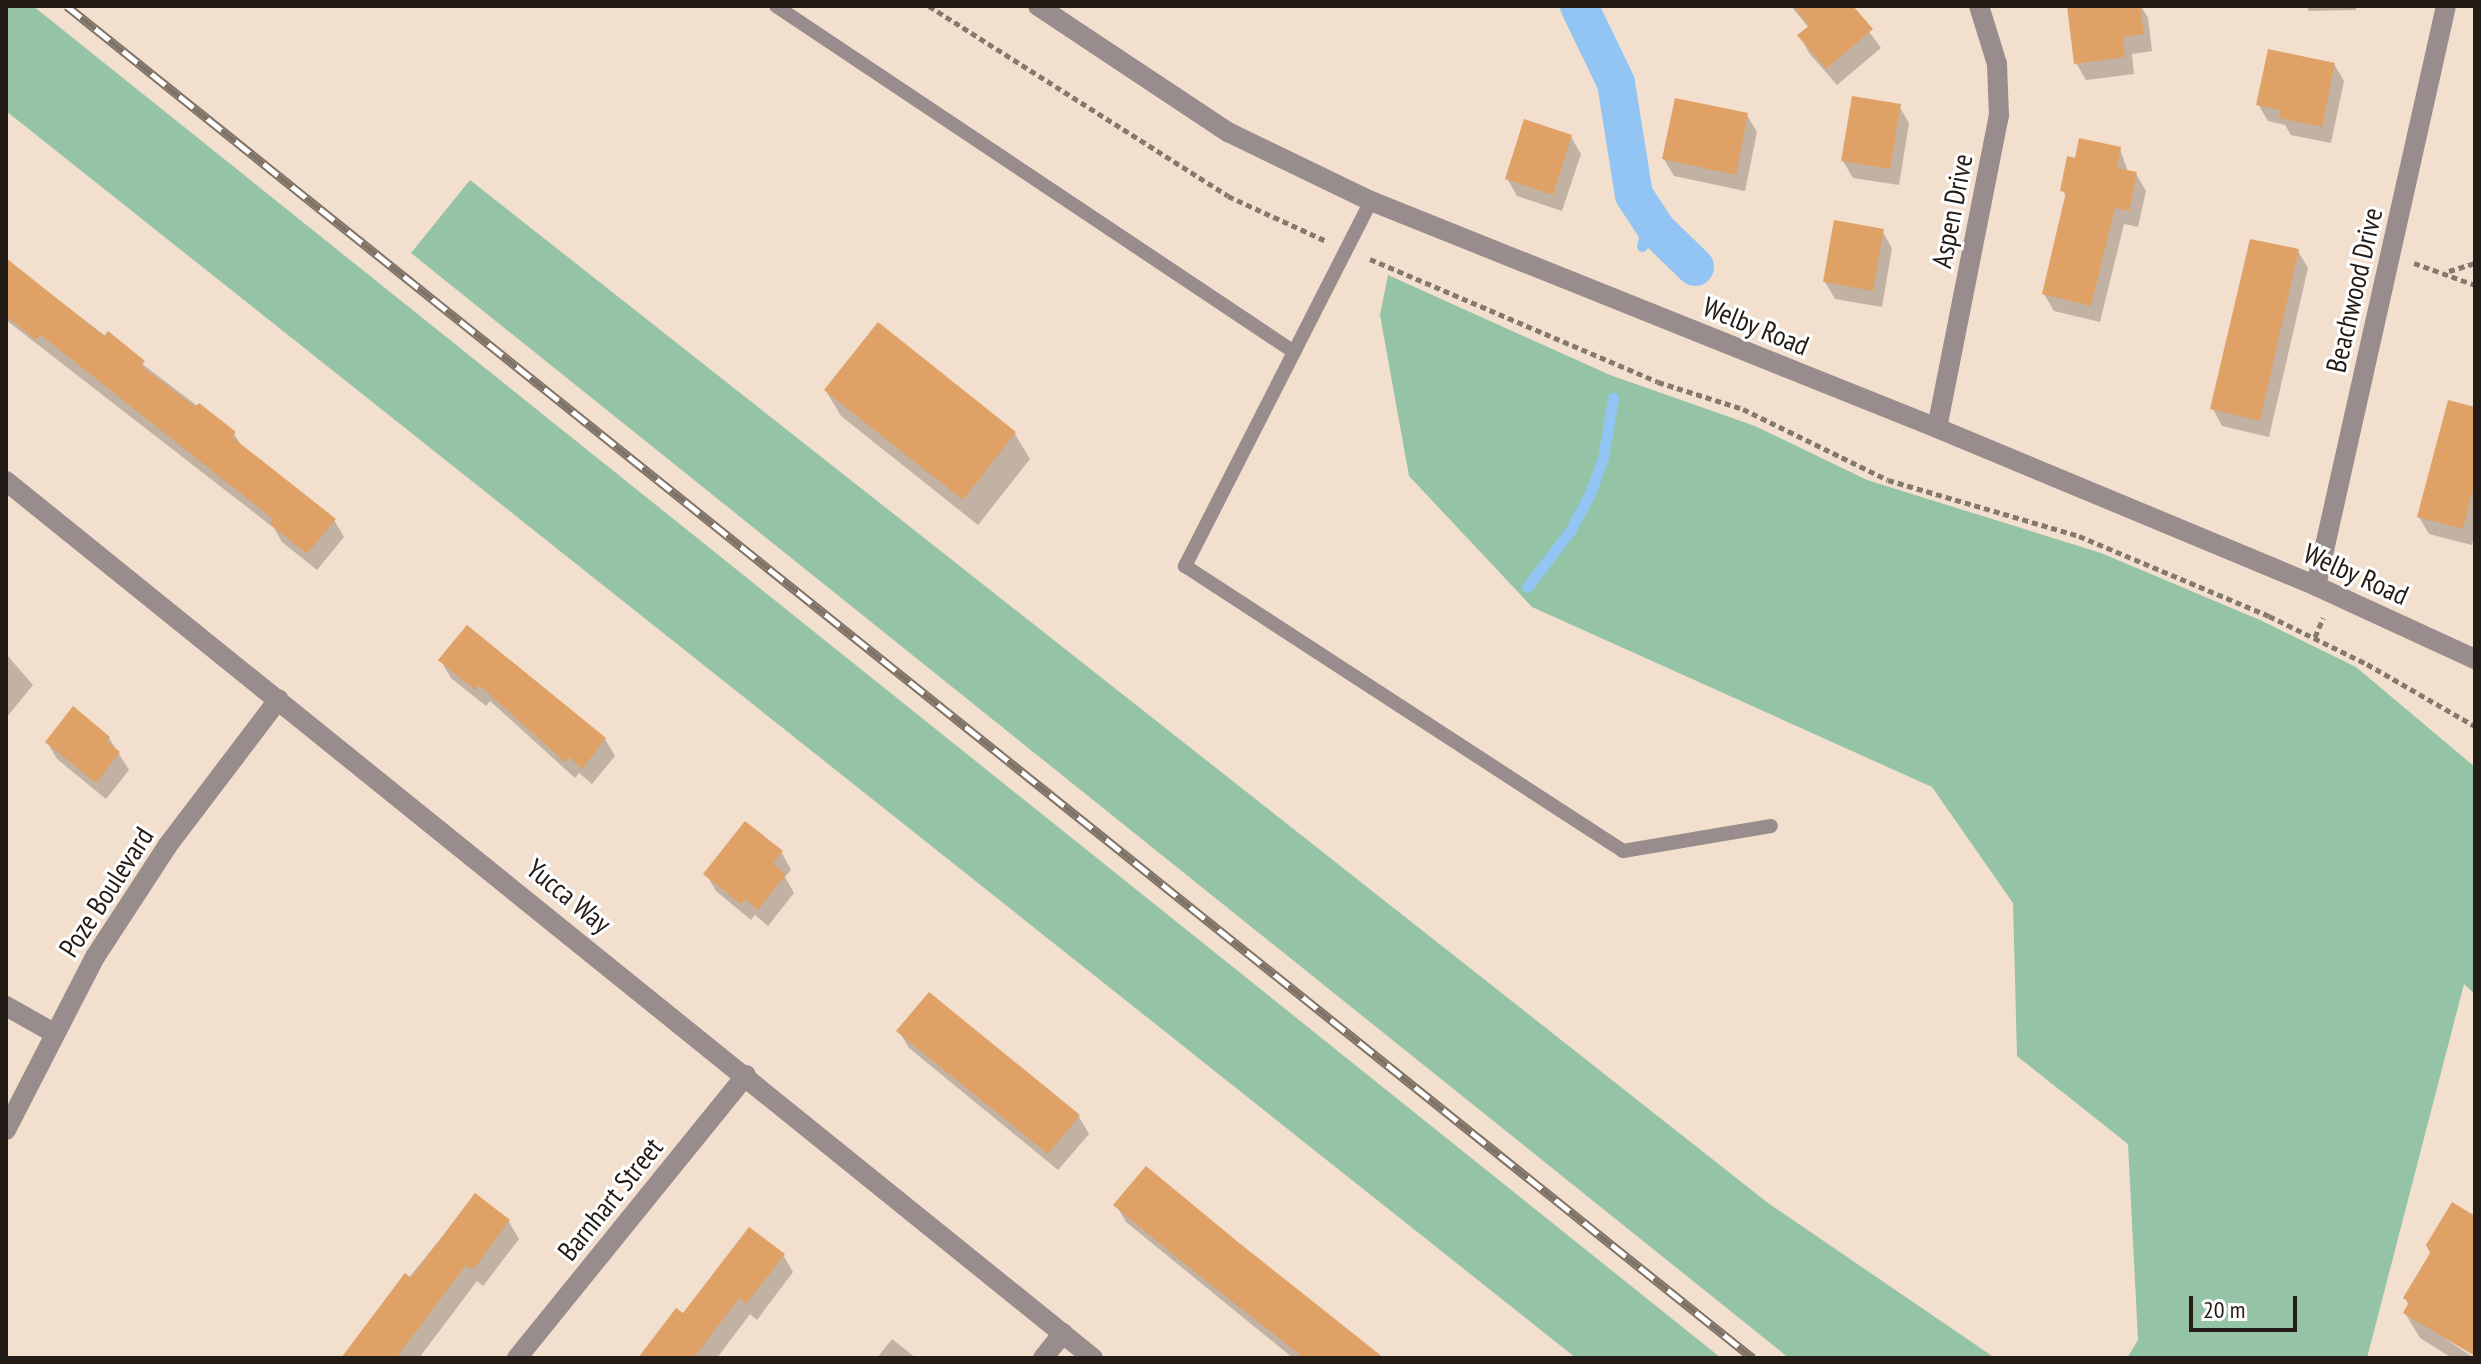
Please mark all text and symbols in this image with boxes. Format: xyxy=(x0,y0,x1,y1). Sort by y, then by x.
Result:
street label: Aspen Drive xyxy=(1924,151,1980,271)
street label: Beachwood Drive xyxy=(2319,205,2389,375)
street label: Welby Road xyxy=(1698,289,1814,363)
street label: Welby Road xyxy=(2298,536,2414,612)
street label: Poze Boulevard xyxy=(52,821,160,963)
street label: Yucca Way xyxy=(520,852,618,940)
street label: Barnhart Street xyxy=(550,1131,670,1267)
scale bar xyxy=(2193,1280,2301,1330)
text: 20 m xyxy=(2203,1294,2245,1325)

